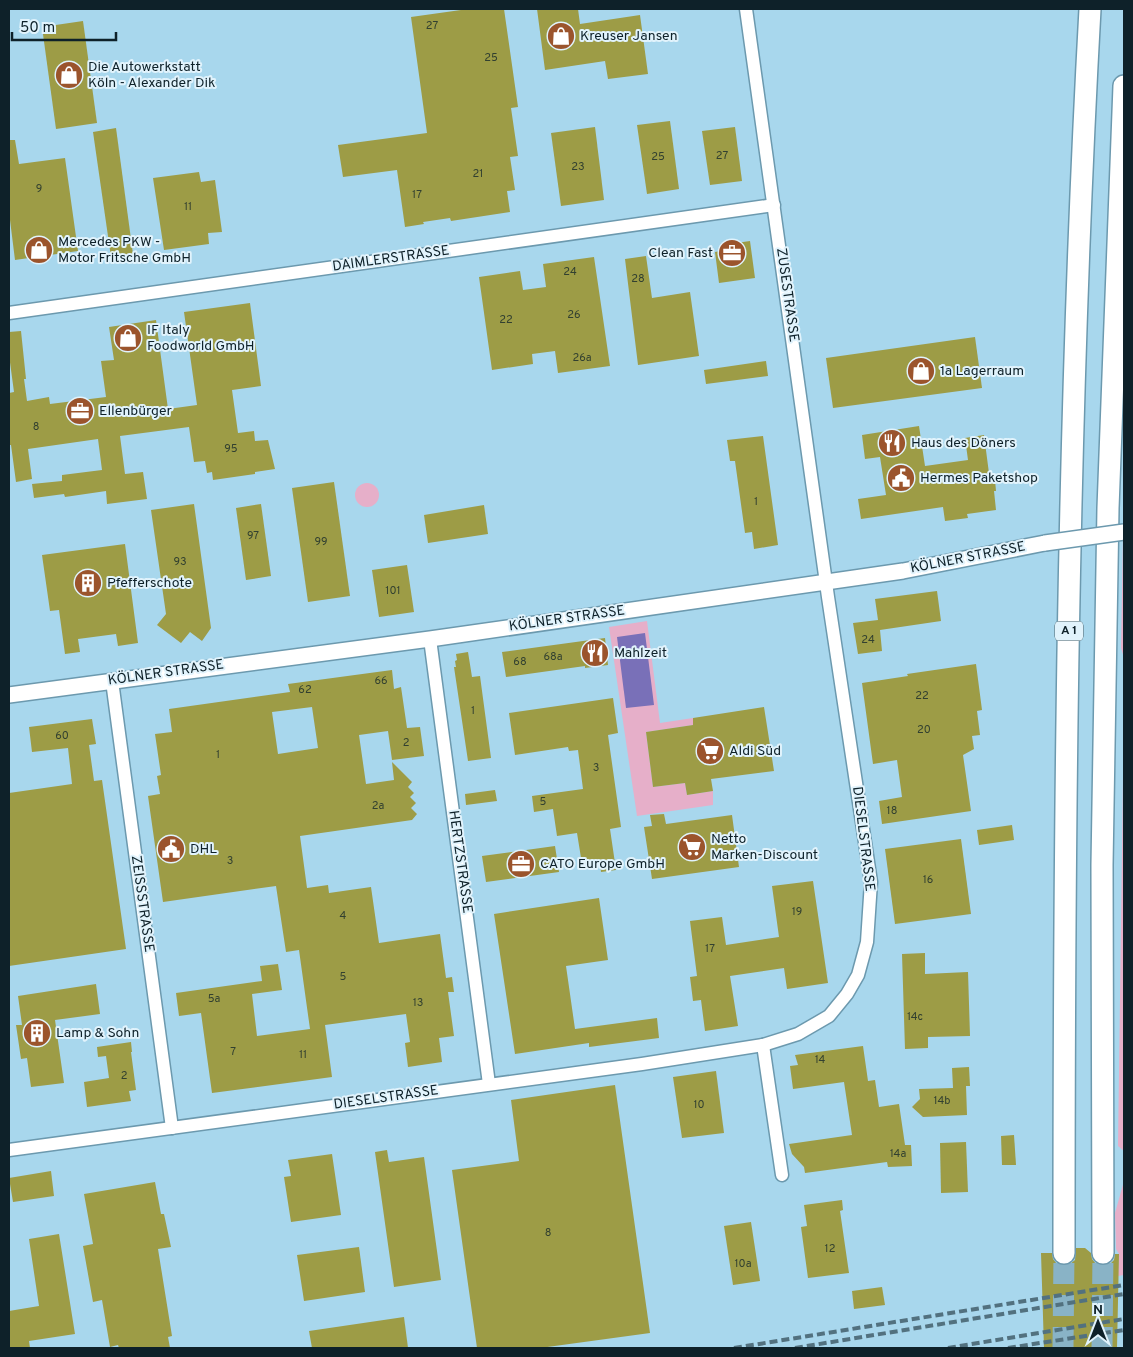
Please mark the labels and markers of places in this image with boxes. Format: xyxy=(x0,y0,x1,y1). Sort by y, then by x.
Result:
shop icon: Kreuser Jansen xyxy=(546,21,576,51)
place label: Kreuser Jansen xyxy=(580,28,678,45)
place label: Die Autowerkstatt Köln - Alexander Dik xyxy=(88,59,215,92)
shop icon: Die Autowerkstatt Köln - Alexander Dik xyxy=(54,60,84,90)
place label: Mercedes PKW - Motor Fritsche GmbH xyxy=(58,234,191,267)
shop icon: Mercedes PKW - Motor Fritsche GmbH xyxy=(24,235,54,265)
office icon: Clean Fast xyxy=(717,238,747,268)
place label: Clean Fast xyxy=(648,245,713,262)
place label: IF Italy Foodworld GmbH xyxy=(147,322,255,355)
shop icon: IF Italy Foodworld GmbH xyxy=(113,323,143,353)
shop icon: 1a Lagerraum xyxy=(906,356,936,386)
place label: 1a Lagerraum xyxy=(940,363,1024,380)
office icon: Ellenbürger xyxy=(65,396,95,426)
place label: Ellenbürger xyxy=(99,403,173,420)
restaurant icon: Haus des Döners xyxy=(877,428,907,458)
place label: Haus des Döners xyxy=(911,435,1016,452)
public building icon: Hermes Paketshop xyxy=(886,463,916,493)
place label: Hermes Paketshop xyxy=(920,470,1038,487)
building icon: Pfefferschote xyxy=(73,568,103,598)
place label: Pfefferschote xyxy=(107,575,192,592)
restaurant icon: Mahlzeit xyxy=(580,638,610,668)
place label: Mahlzeit xyxy=(614,645,667,662)
supermarket icon: Aldi Süd xyxy=(695,736,725,766)
place label: Aldi Süd xyxy=(729,743,781,760)
place label: Netto Marken-Discount xyxy=(711,831,818,864)
supermarket icon: Netto Marken-Discount xyxy=(677,832,707,862)
public building icon: DHL xyxy=(156,834,186,864)
place label: DHL xyxy=(190,841,217,858)
office icon: CATO Europe GmbH xyxy=(506,849,536,879)
place label: CATO Europe GmbH xyxy=(540,856,665,873)
building icon: Lamp & Sohn xyxy=(22,1018,52,1048)
place label: Lamp & Sohn xyxy=(56,1025,139,1042)

